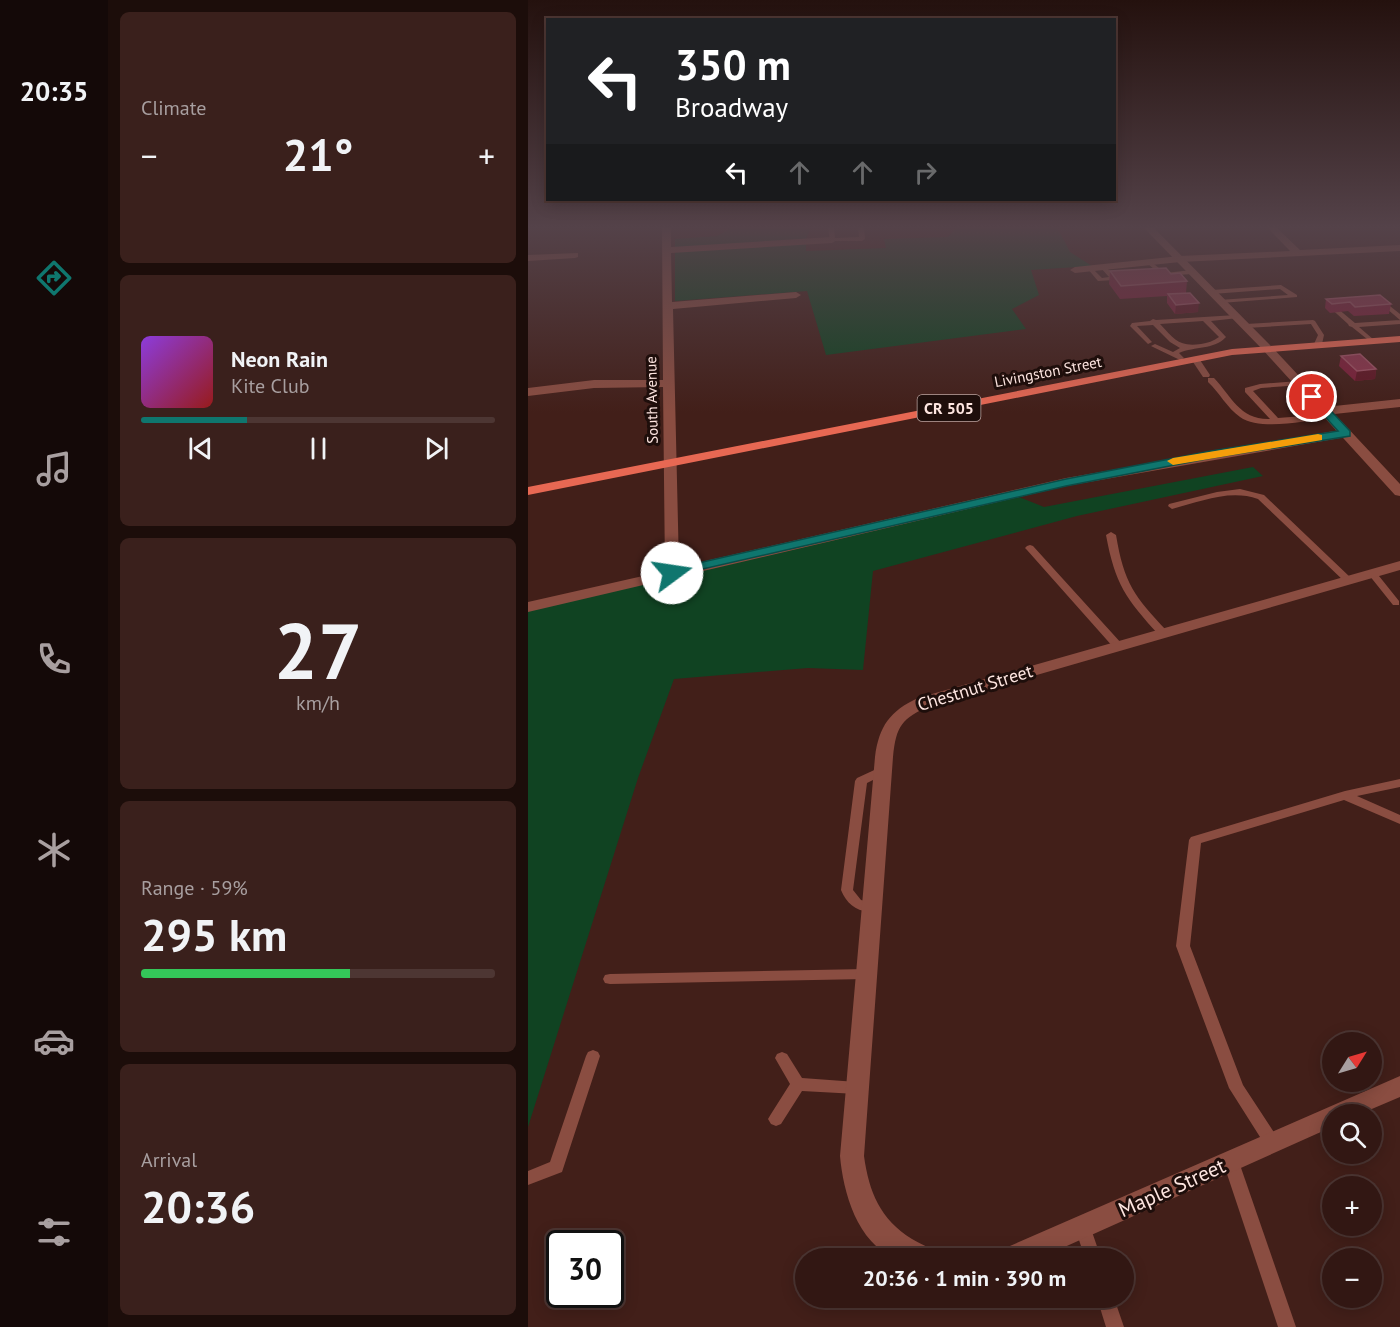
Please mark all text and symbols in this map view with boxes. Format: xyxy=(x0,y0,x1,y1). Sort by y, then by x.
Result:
text: 350 m xyxy=(675,37,791,92)
icon: left xyxy=(576,42,654,120)
text: 20:35 xyxy=(20,74,88,108)
text: Broadway xyxy=(675,90,788,124)
text: Climate xyxy=(141,95,207,121)
text: 21° xyxy=(283,125,353,183)
text: − xyxy=(141,134,158,177)
text: + xyxy=(478,134,495,177)
icon: left xyxy=(720,156,753,189)
icon: ahead xyxy=(783,156,816,189)
icon: ahead xyxy=(846,156,879,189)
icon: right xyxy=(909,156,942,189)
icon: directions xyxy=(33,257,75,299)
text: Neon Rain xyxy=(231,345,328,373)
street label: Livingston Street xyxy=(993,352,1103,391)
street label: South Avenue xyxy=(641,356,662,444)
pin xyxy=(1286,371,1337,422)
text: Kite Club xyxy=(231,373,309,399)
icon: arrive xyxy=(1295,380,1328,413)
road number: CR 505 xyxy=(918,395,980,421)
icon: previous xyxy=(184,432,217,465)
icon: pause xyxy=(302,432,335,465)
icon: next xyxy=(420,432,453,465)
icon: music xyxy=(33,448,75,490)
position arrow xyxy=(640,541,704,605)
text: 27 xyxy=(274,600,362,701)
icon: phone xyxy=(33,638,75,680)
street label: Chestnut Street xyxy=(914,659,1035,716)
text: km/h xyxy=(296,690,340,716)
icon: climate xyxy=(33,829,75,871)
text: Range · 59% xyxy=(141,875,248,901)
text: 295 km xyxy=(141,905,287,963)
icon: car xyxy=(33,1020,75,1062)
north arrow xyxy=(1322,1032,1382,1092)
map controls xyxy=(1322,1032,1382,1308)
button: search xyxy=(1322,1104,1382,1164)
text: Arrival xyxy=(141,1147,197,1173)
street label: Maple Street xyxy=(1114,1152,1230,1223)
button: + xyxy=(1322,1176,1382,1236)
text: 20:36 xyxy=(141,1177,255,1235)
icon: filters xyxy=(33,1211,75,1253)
speed limit sign: 30 xyxy=(546,1230,624,1308)
button: − xyxy=(1322,1248,1382,1308)
text: 20:36 · 1 min · 390 m xyxy=(863,1264,1066,1292)

